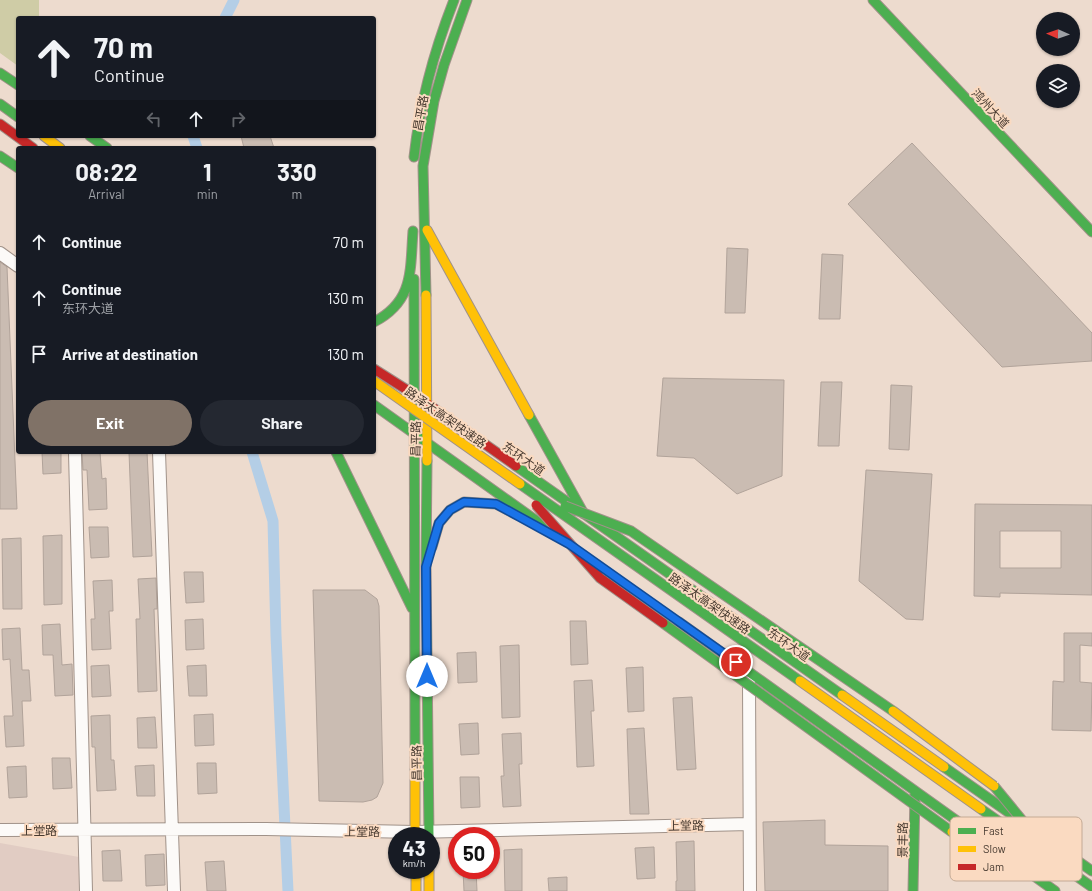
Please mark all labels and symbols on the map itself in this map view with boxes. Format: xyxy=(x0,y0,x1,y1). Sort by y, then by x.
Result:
north arrow xyxy=(1036,12,1080,56)
street label: 鸿州大道 xyxy=(970,86,1012,130)
street label: 昌平路 xyxy=(410,94,430,132)
street label: 路泽太高架快速路 xyxy=(403,384,489,450)
street label: 昌平路 xyxy=(408,421,422,457)
street label: 东环大道 xyxy=(500,438,548,478)
street label: 路泽太高架快速路 xyxy=(667,570,753,636)
street label: 东环大道 xyxy=(765,624,813,664)
pin xyxy=(719,645,753,679)
position arrow xyxy=(406,655,448,697)
street label: 昌平路 xyxy=(409,745,423,781)
legend xyxy=(950,817,1082,881)
street label: 上堂路 xyxy=(668,818,704,832)
street label: 景丰路 xyxy=(895,822,909,858)
street label: 上堂路 xyxy=(21,823,57,837)
street label: 上堂路 xyxy=(344,824,380,838)
text: Fast xyxy=(983,824,1004,837)
speed limit sign: 50 xyxy=(448,827,500,879)
text: Slow xyxy=(983,842,1006,855)
text: Jam xyxy=(983,860,1004,873)

